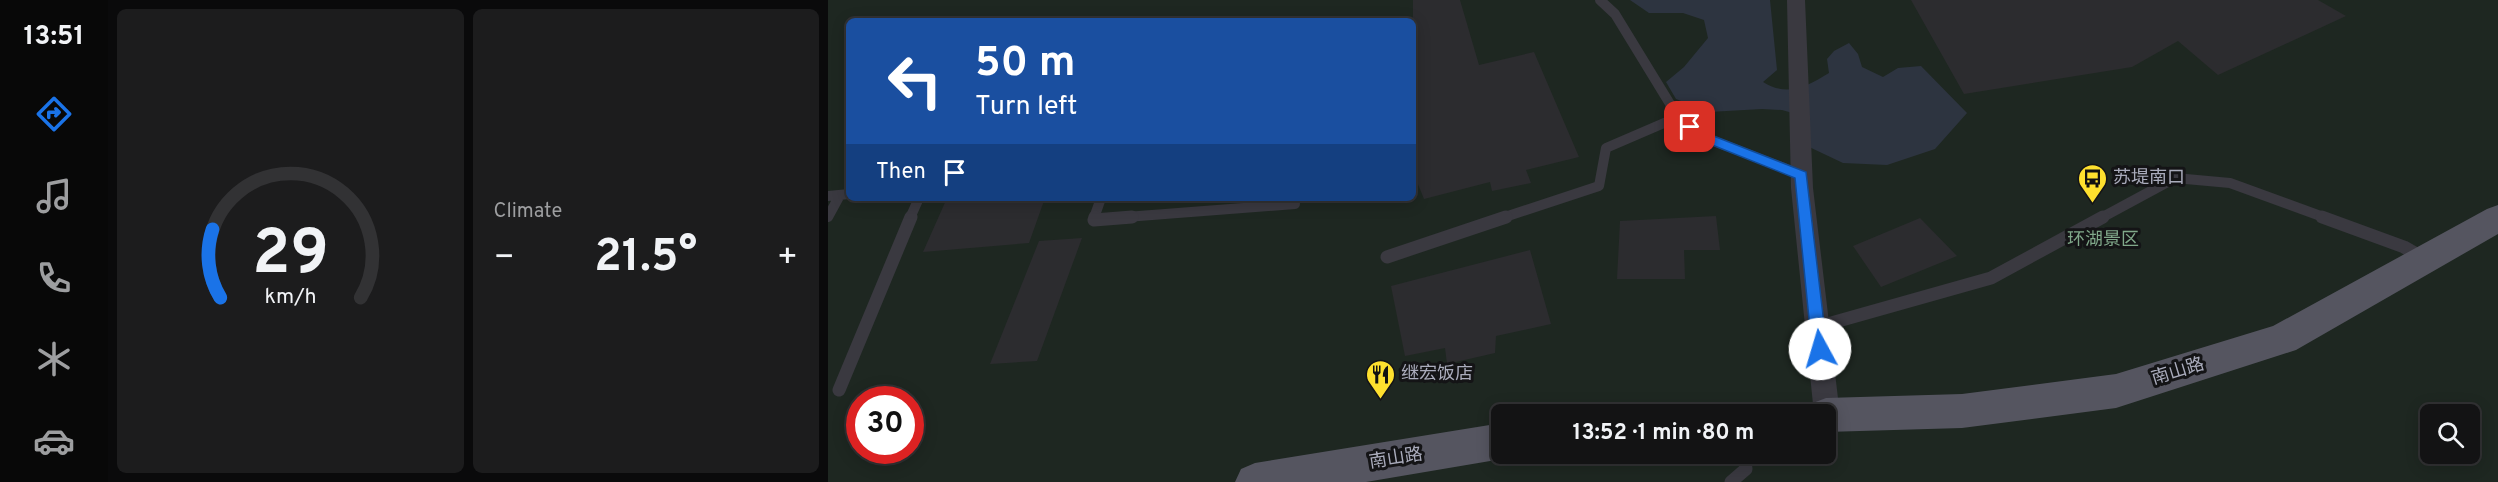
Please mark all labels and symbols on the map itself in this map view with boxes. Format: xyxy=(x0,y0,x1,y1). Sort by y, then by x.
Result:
pin xyxy=(1664,101,1715,152)
bus stop icon: 苏堤南口 xyxy=(2076,162,2108,204)
place label: 苏堤南口 xyxy=(2113,167,2185,190)
park label: 环湖景区 xyxy=(2067,229,2139,252)
position arrow xyxy=(1788,317,1852,381)
street label: 南山路 xyxy=(2149,353,2207,391)
restaurant icon: 继宏饭店 xyxy=(1364,358,1396,400)
place label: 继宏饭店 xyxy=(1401,363,1473,386)
speed limit sign: 30 xyxy=(846,386,924,464)
street label: 南山路 xyxy=(1368,443,1424,475)

